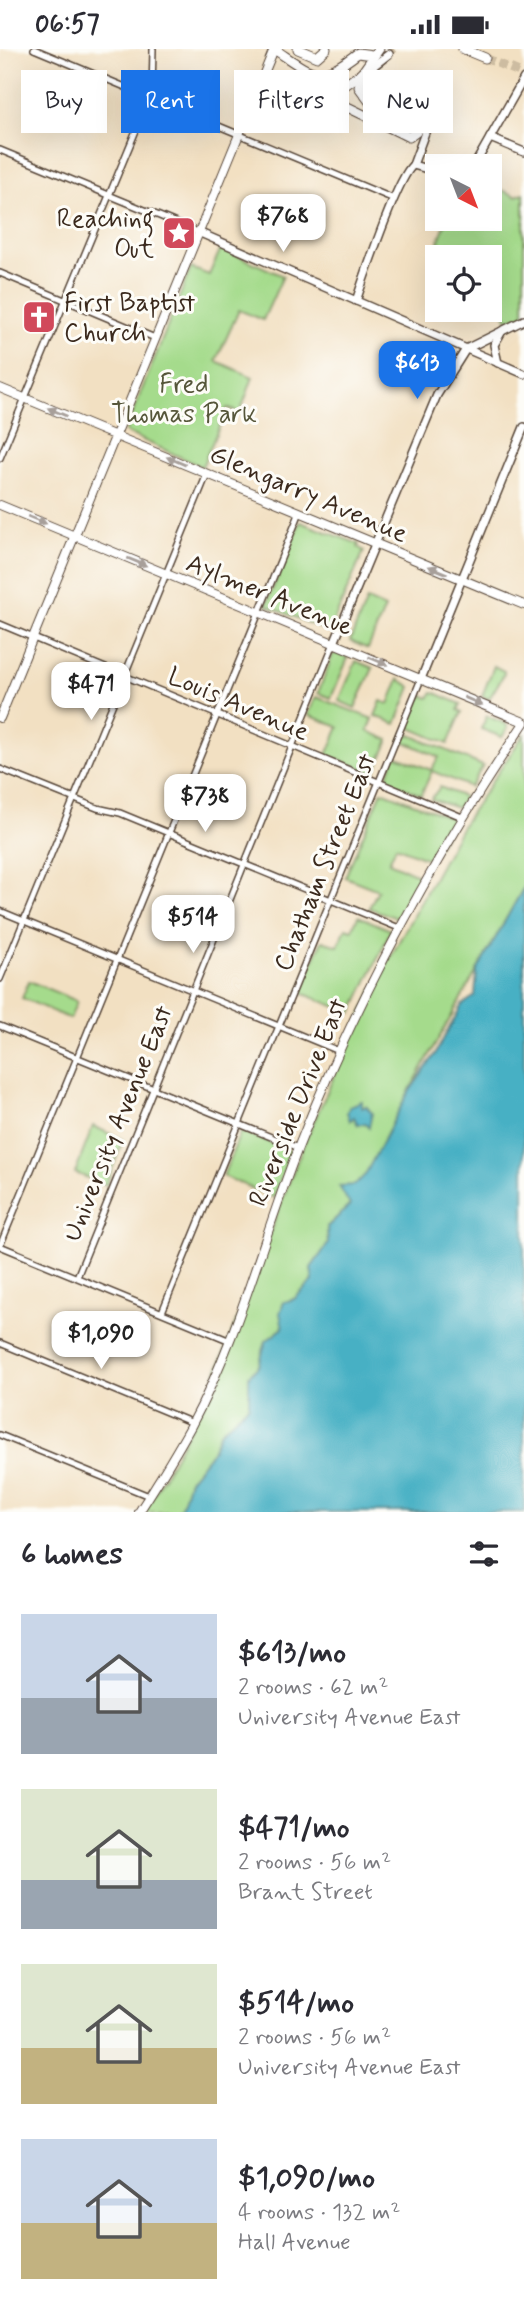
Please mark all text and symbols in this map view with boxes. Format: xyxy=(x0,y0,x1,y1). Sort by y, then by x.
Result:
text: 06:57 xyxy=(35,8,100,42)
chip: Buy xyxy=(21,70,107,133)
chip: Rent xyxy=(121,70,220,133)
chip: Filters xyxy=(234,70,349,133)
chip: New xyxy=(363,70,453,133)
north arrow xyxy=(425,154,502,231)
map controls xyxy=(425,154,502,322)
pin: $768 xyxy=(242,195,324,254)
text: $768 xyxy=(257,202,309,232)
place label: Reaching Out xyxy=(57,203,154,267)
place icon: Reaching Out xyxy=(160,214,198,252)
button: locate xyxy=(425,245,502,322)
place label: First Baptist Church xyxy=(64,287,195,351)
church icon: First Baptist Church xyxy=(20,298,58,336)
pin: $613 xyxy=(376,341,458,401)
text: $613 xyxy=(395,349,439,379)
park label: Fred Thomas Park xyxy=(111,368,257,432)
one-way arrow xyxy=(47,406,68,417)
street label: Glengarry Avenue xyxy=(204,438,412,552)
one-way arrow xyxy=(166,456,187,467)
one-way arrow xyxy=(27,515,48,526)
street label: Aylmer Avenue xyxy=(181,547,358,645)
one-way arrow xyxy=(127,556,148,567)
one-way arrow xyxy=(427,564,448,575)
one-way arrow xyxy=(367,656,388,667)
street label: Louis Avenue xyxy=(162,660,314,750)
pin: $471 xyxy=(50,663,132,722)
text: $471 xyxy=(67,670,115,700)
one-way arrow xyxy=(462,696,483,707)
street label: Chatham Street East xyxy=(267,749,385,977)
pin: $738 xyxy=(164,775,246,834)
text: $738 xyxy=(180,782,230,812)
pin: $514 xyxy=(152,895,234,955)
text: $514 xyxy=(168,903,218,933)
street label: Riverside Drive East xyxy=(242,994,356,1212)
street label: University Avenue East xyxy=(56,1001,182,1247)
pin: $1,090 xyxy=(44,1311,158,1371)
text: $1,090 xyxy=(68,1319,134,1349)
text: 6 homes xyxy=(21,1535,123,1574)
icon: filters xyxy=(465,1535,503,1573)
text: $613/mo xyxy=(238,1634,346,1673)
icon: home xyxy=(77,1642,161,1726)
text: 2 rooms · 62 m² xyxy=(238,1673,389,1703)
text: University Avenue East xyxy=(238,1703,461,1733)
text: $471/mo xyxy=(238,1809,350,1848)
icon: home xyxy=(77,1817,161,1901)
text: 2 rooms · 56 m² xyxy=(238,1848,391,1878)
text: Brant Street xyxy=(238,1878,373,1908)
text: $514/mo xyxy=(238,1984,354,2023)
icon: home xyxy=(77,1992,161,2076)
text: 2 rooms · 56 m² xyxy=(238,2023,391,2053)
text: University Avenue East xyxy=(238,2053,461,2083)
text: $1,090/mo xyxy=(238,2159,375,2198)
icon: home xyxy=(77,2167,161,2251)
text: 4 rooms · 132 m² xyxy=(238,2198,400,2228)
text: Hall Avenue xyxy=(238,2228,351,2258)

